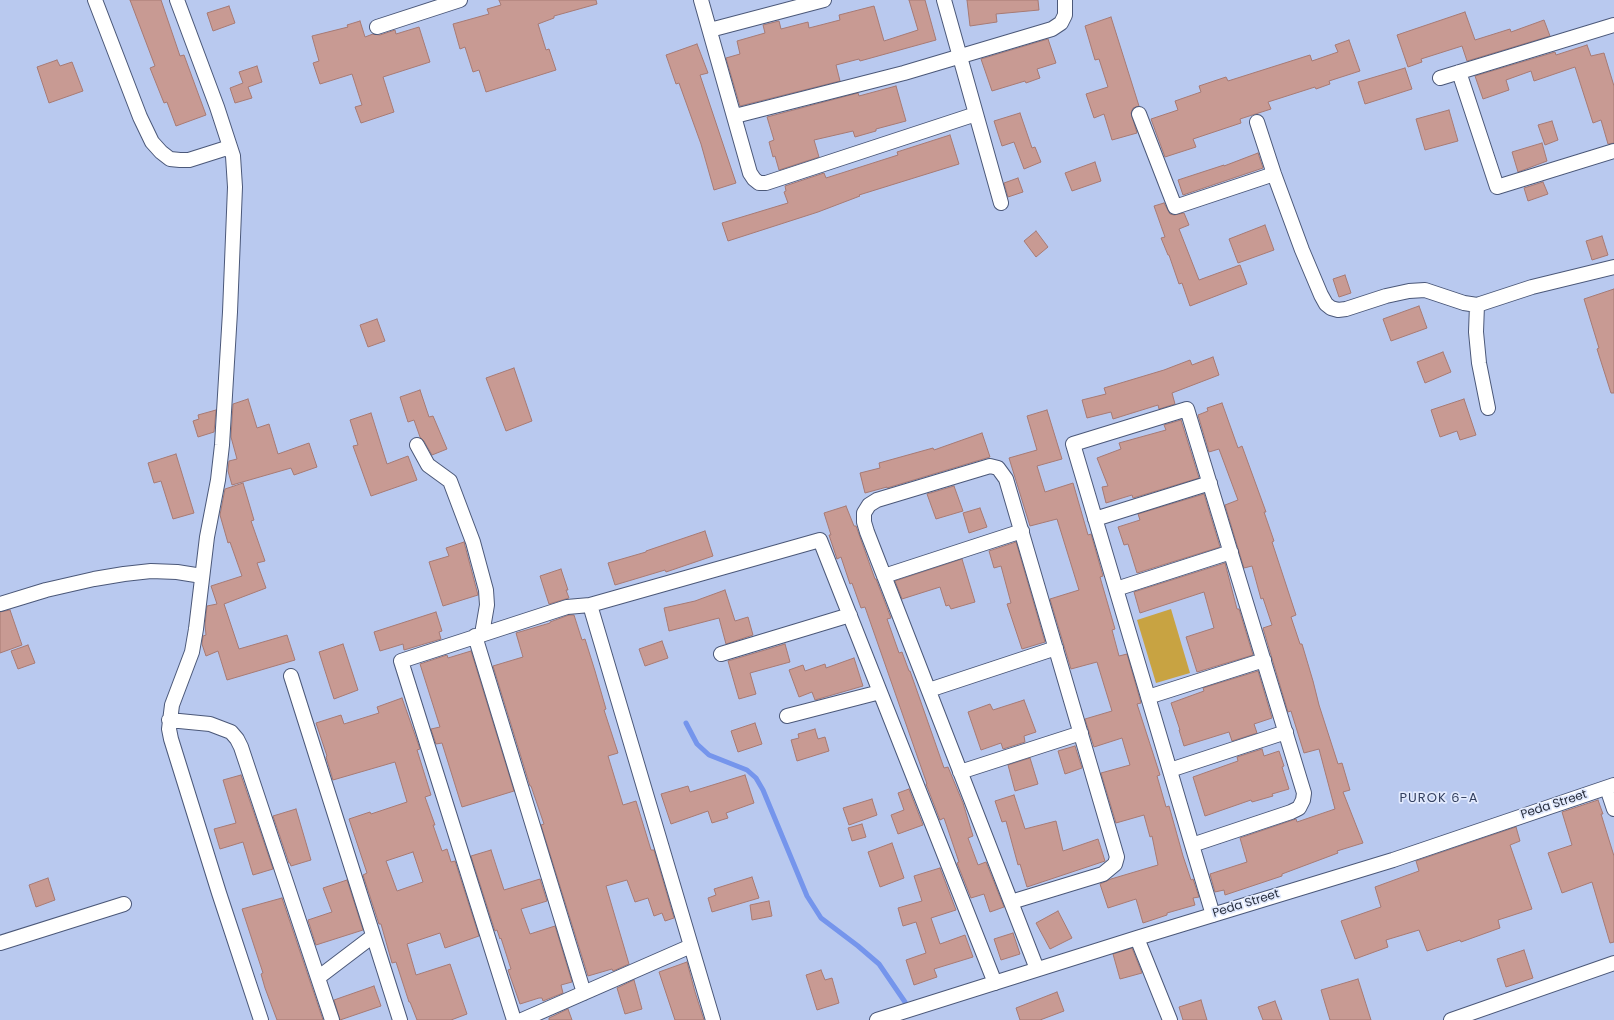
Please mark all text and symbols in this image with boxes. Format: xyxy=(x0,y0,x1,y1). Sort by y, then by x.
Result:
street label: Peda Street xyxy=(1519,787,1589,823)
district label: PUROK 6-A xyxy=(1400,791,1478,807)
street label: Peda Street xyxy=(1211,887,1281,921)

